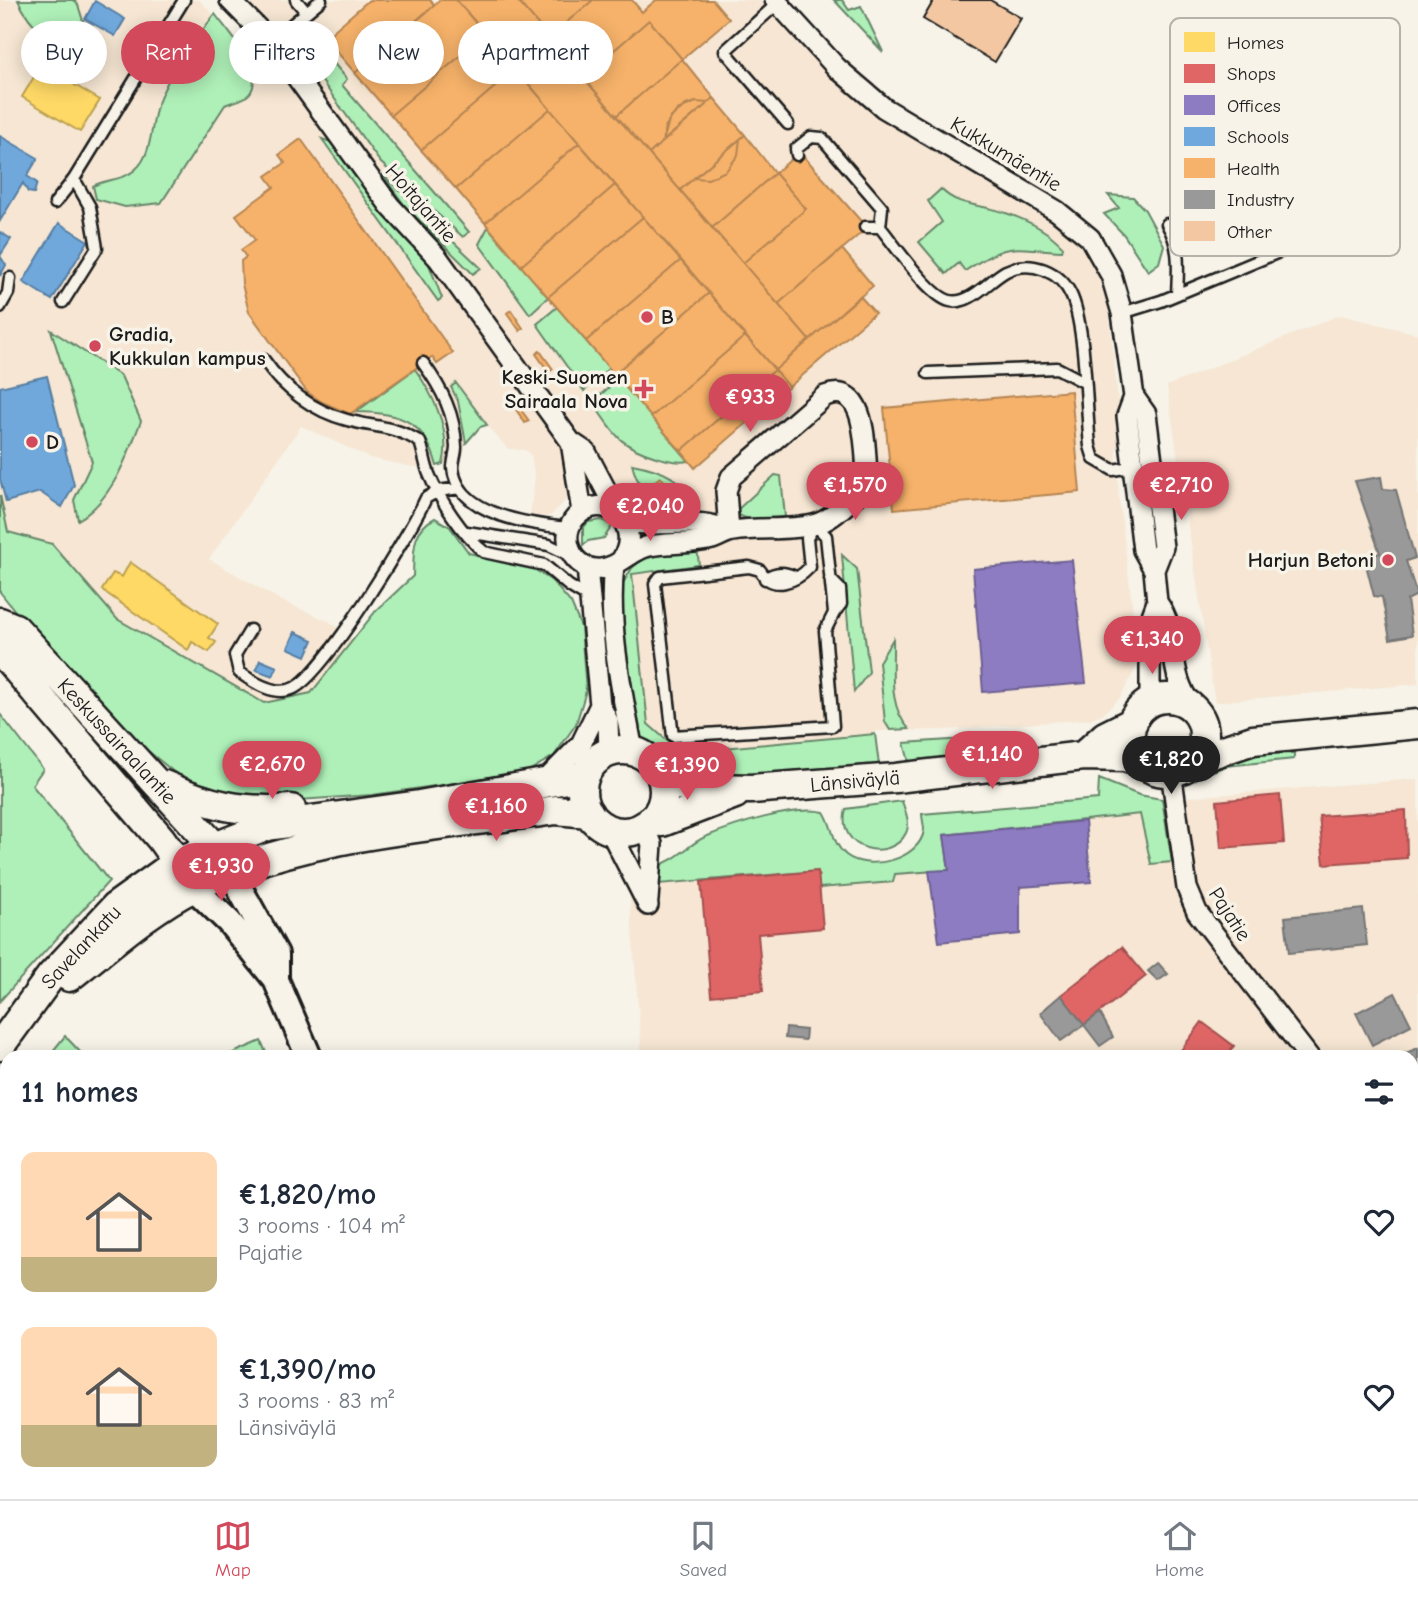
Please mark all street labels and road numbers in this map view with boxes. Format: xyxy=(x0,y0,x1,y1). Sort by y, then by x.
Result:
street label: Kukkumäentie xyxy=(946,111,1066,197)
street label: Hoitajantie xyxy=(380,159,462,247)
street label: Keskussairaalantie xyxy=(53,673,181,809)
street label: Länsiväylä xyxy=(809,765,901,797)
street label: Pajatie xyxy=(1204,883,1256,945)
street label: Savelankatu xyxy=(36,900,126,994)

